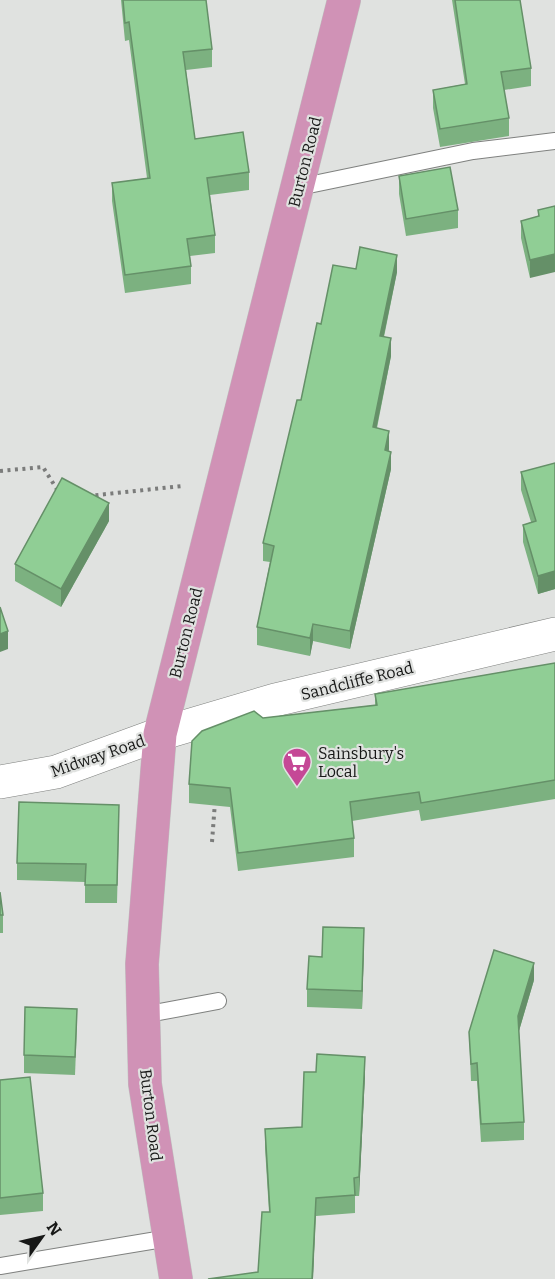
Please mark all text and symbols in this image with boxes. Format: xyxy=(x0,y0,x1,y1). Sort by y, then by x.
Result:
street label: Burton Road xyxy=(285,114,326,209)
street label: Burton Road xyxy=(166,585,207,680)
street label: Sandcliffe Road xyxy=(299,658,416,704)
street label: Midway Road xyxy=(48,731,148,781)
place label: Sainsbury's Local xyxy=(318,744,404,781)
supermarket icon: Sainsbury's Local xyxy=(281,746,313,788)
street label: Burton Road xyxy=(136,1068,166,1163)
north arrow xyxy=(12,1207,72,1267)
text: N xyxy=(43,1218,65,1239)

